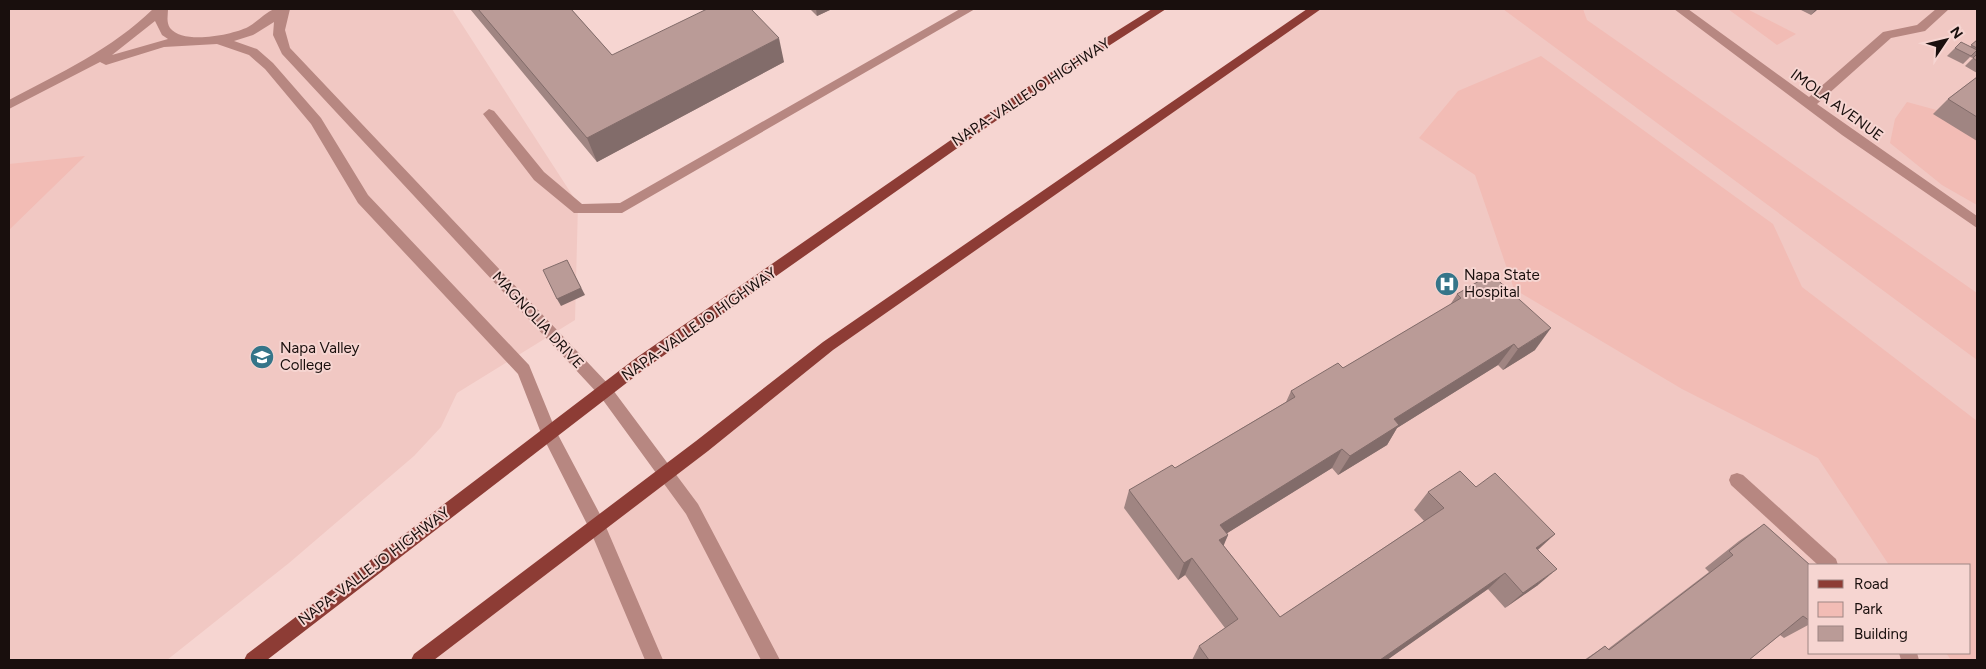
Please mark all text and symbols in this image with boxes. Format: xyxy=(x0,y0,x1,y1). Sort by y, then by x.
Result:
north arrow xyxy=(1921,15,1971,65)
text: N xyxy=(1946,24,1966,42)
street label: NAPA-VALLEJO HIGHWAY xyxy=(948,34,1114,150)
street label: IMOLA AVENUE xyxy=(1787,65,1887,145)
street label: NAPA-VALLEJO HIGHWAY xyxy=(618,263,780,385)
place label: Napa State Hospital xyxy=(1464,266,1540,301)
street label: MAGNOLIA DRIVE xyxy=(488,268,588,372)
hospital icon: Napa State Hospital xyxy=(1434,271,1460,297)
place label: Napa Valley College xyxy=(280,339,360,374)
school or university icon: Napa Valley College xyxy=(249,344,275,370)
street label: NAPA-VALLEJO HIGHWAY xyxy=(295,503,453,629)
legend xyxy=(1808,564,1971,654)
text: Road xyxy=(1854,575,1889,593)
text: Park xyxy=(1854,600,1883,618)
text: Building xyxy=(1854,625,1908,643)

